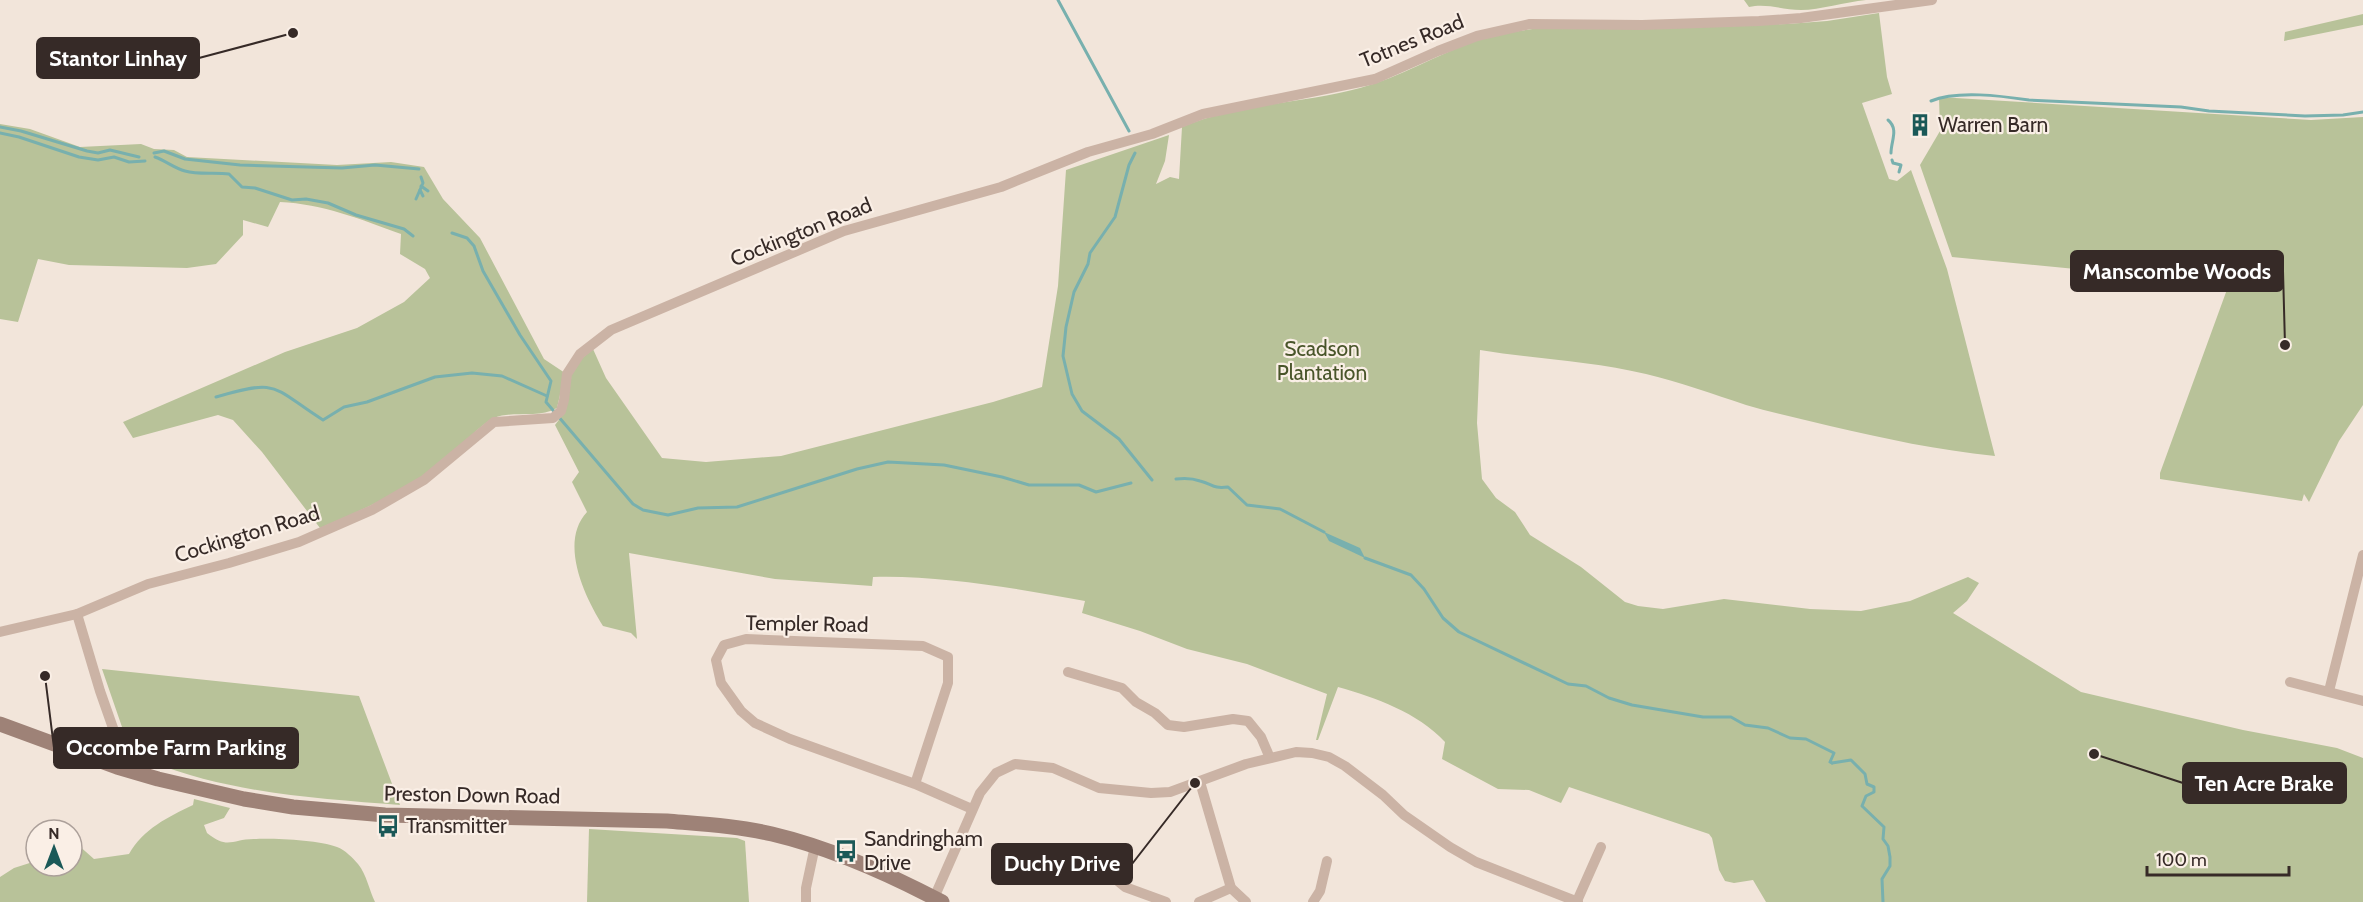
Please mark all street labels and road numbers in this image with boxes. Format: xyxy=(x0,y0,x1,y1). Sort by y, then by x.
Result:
street label: Totnes Road xyxy=(1356,8,1467,73)
street label: Cockington Road xyxy=(726,192,875,271)
street label: Cockington Road xyxy=(171,500,322,567)
street label: Templer Road xyxy=(745,610,869,637)
street label: Preston Down Road xyxy=(384,780,560,809)

